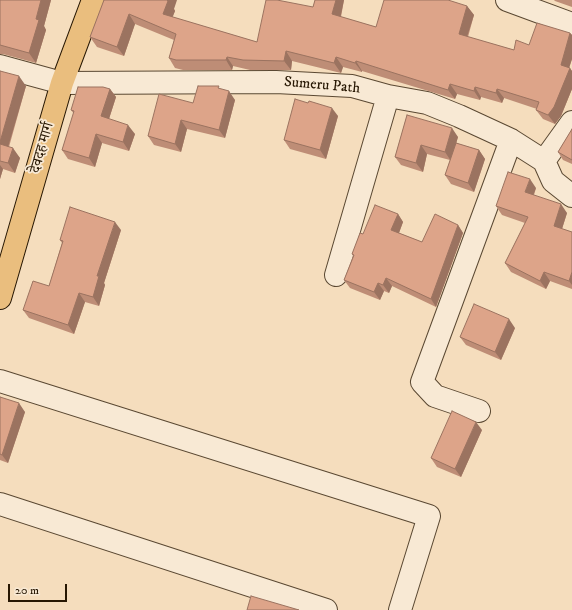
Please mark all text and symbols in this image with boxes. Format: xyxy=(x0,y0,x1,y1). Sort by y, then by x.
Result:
street label: Sumeru Path xyxy=(283,74,361,98)
street label: देवदह मार्ग xyxy=(27,121,59,175)
scale bar xyxy=(10,576,69,602)
text: 20 m xyxy=(15,583,39,598)

